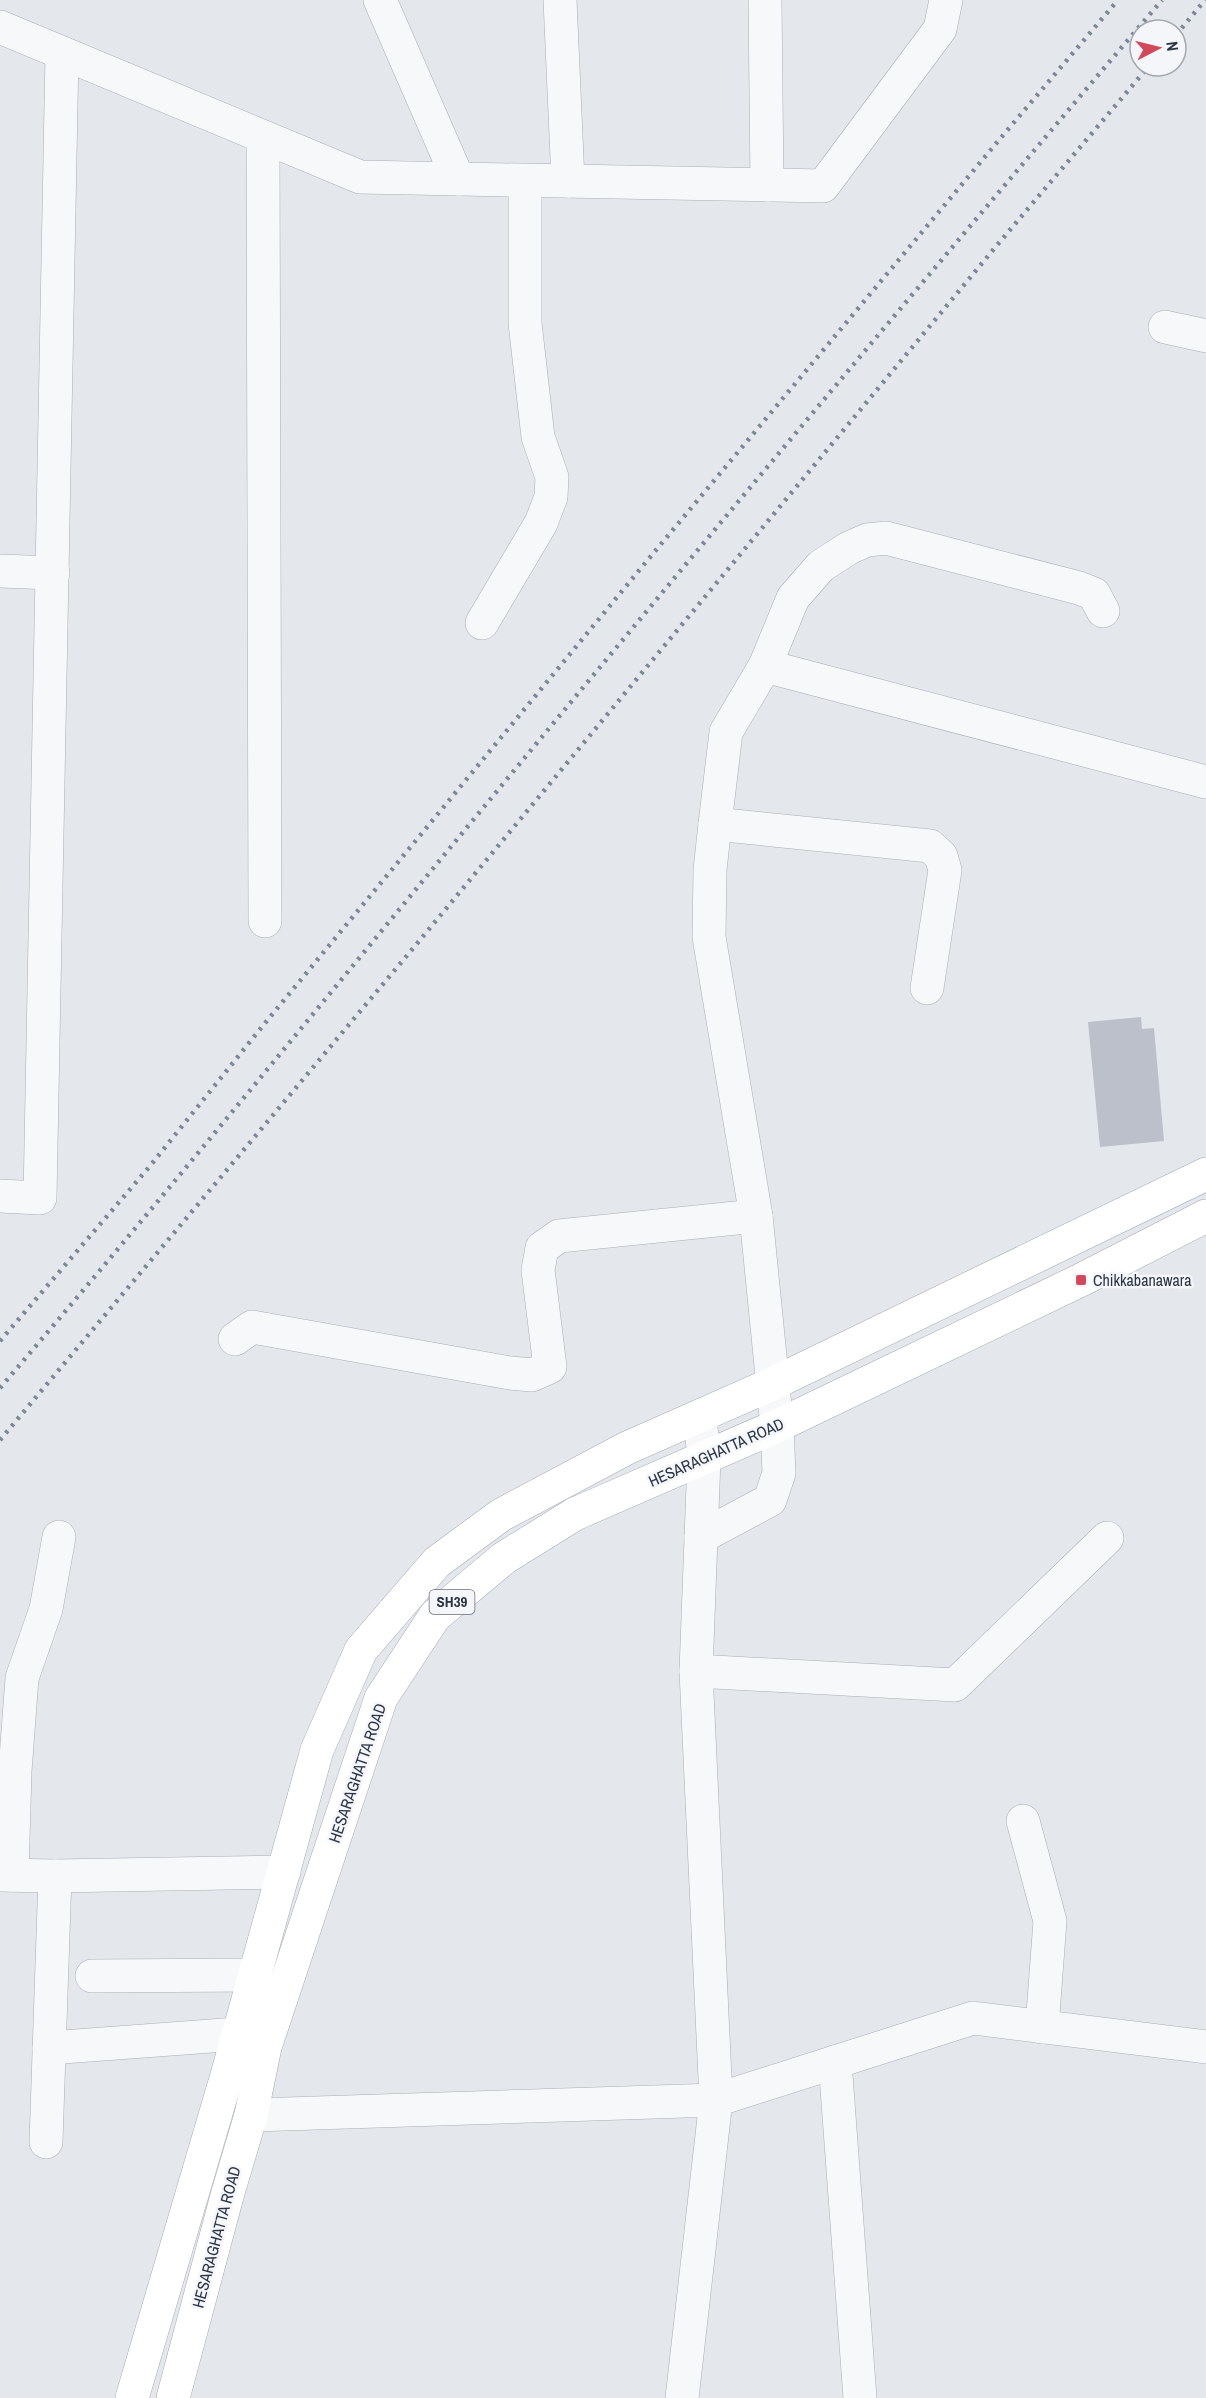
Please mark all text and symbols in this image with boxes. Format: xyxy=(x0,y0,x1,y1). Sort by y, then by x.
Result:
north arrow xyxy=(1128,18,1188,78)
text: N xyxy=(1161,40,1184,52)
place label: Chikkabanawara xyxy=(1093,1269,1192,1291)
marker: Chikkabanawara xyxy=(1074,1273,1088,1287)
street label: HESARAGHATTA ROAD xyxy=(645,1412,787,1492)
road number: SH39 xyxy=(430,1590,474,1614)
street label: HESARAGHATTA ROAD xyxy=(323,1700,391,1846)
street label: HESARAGHATTA ROAD xyxy=(186,2164,246,2310)

